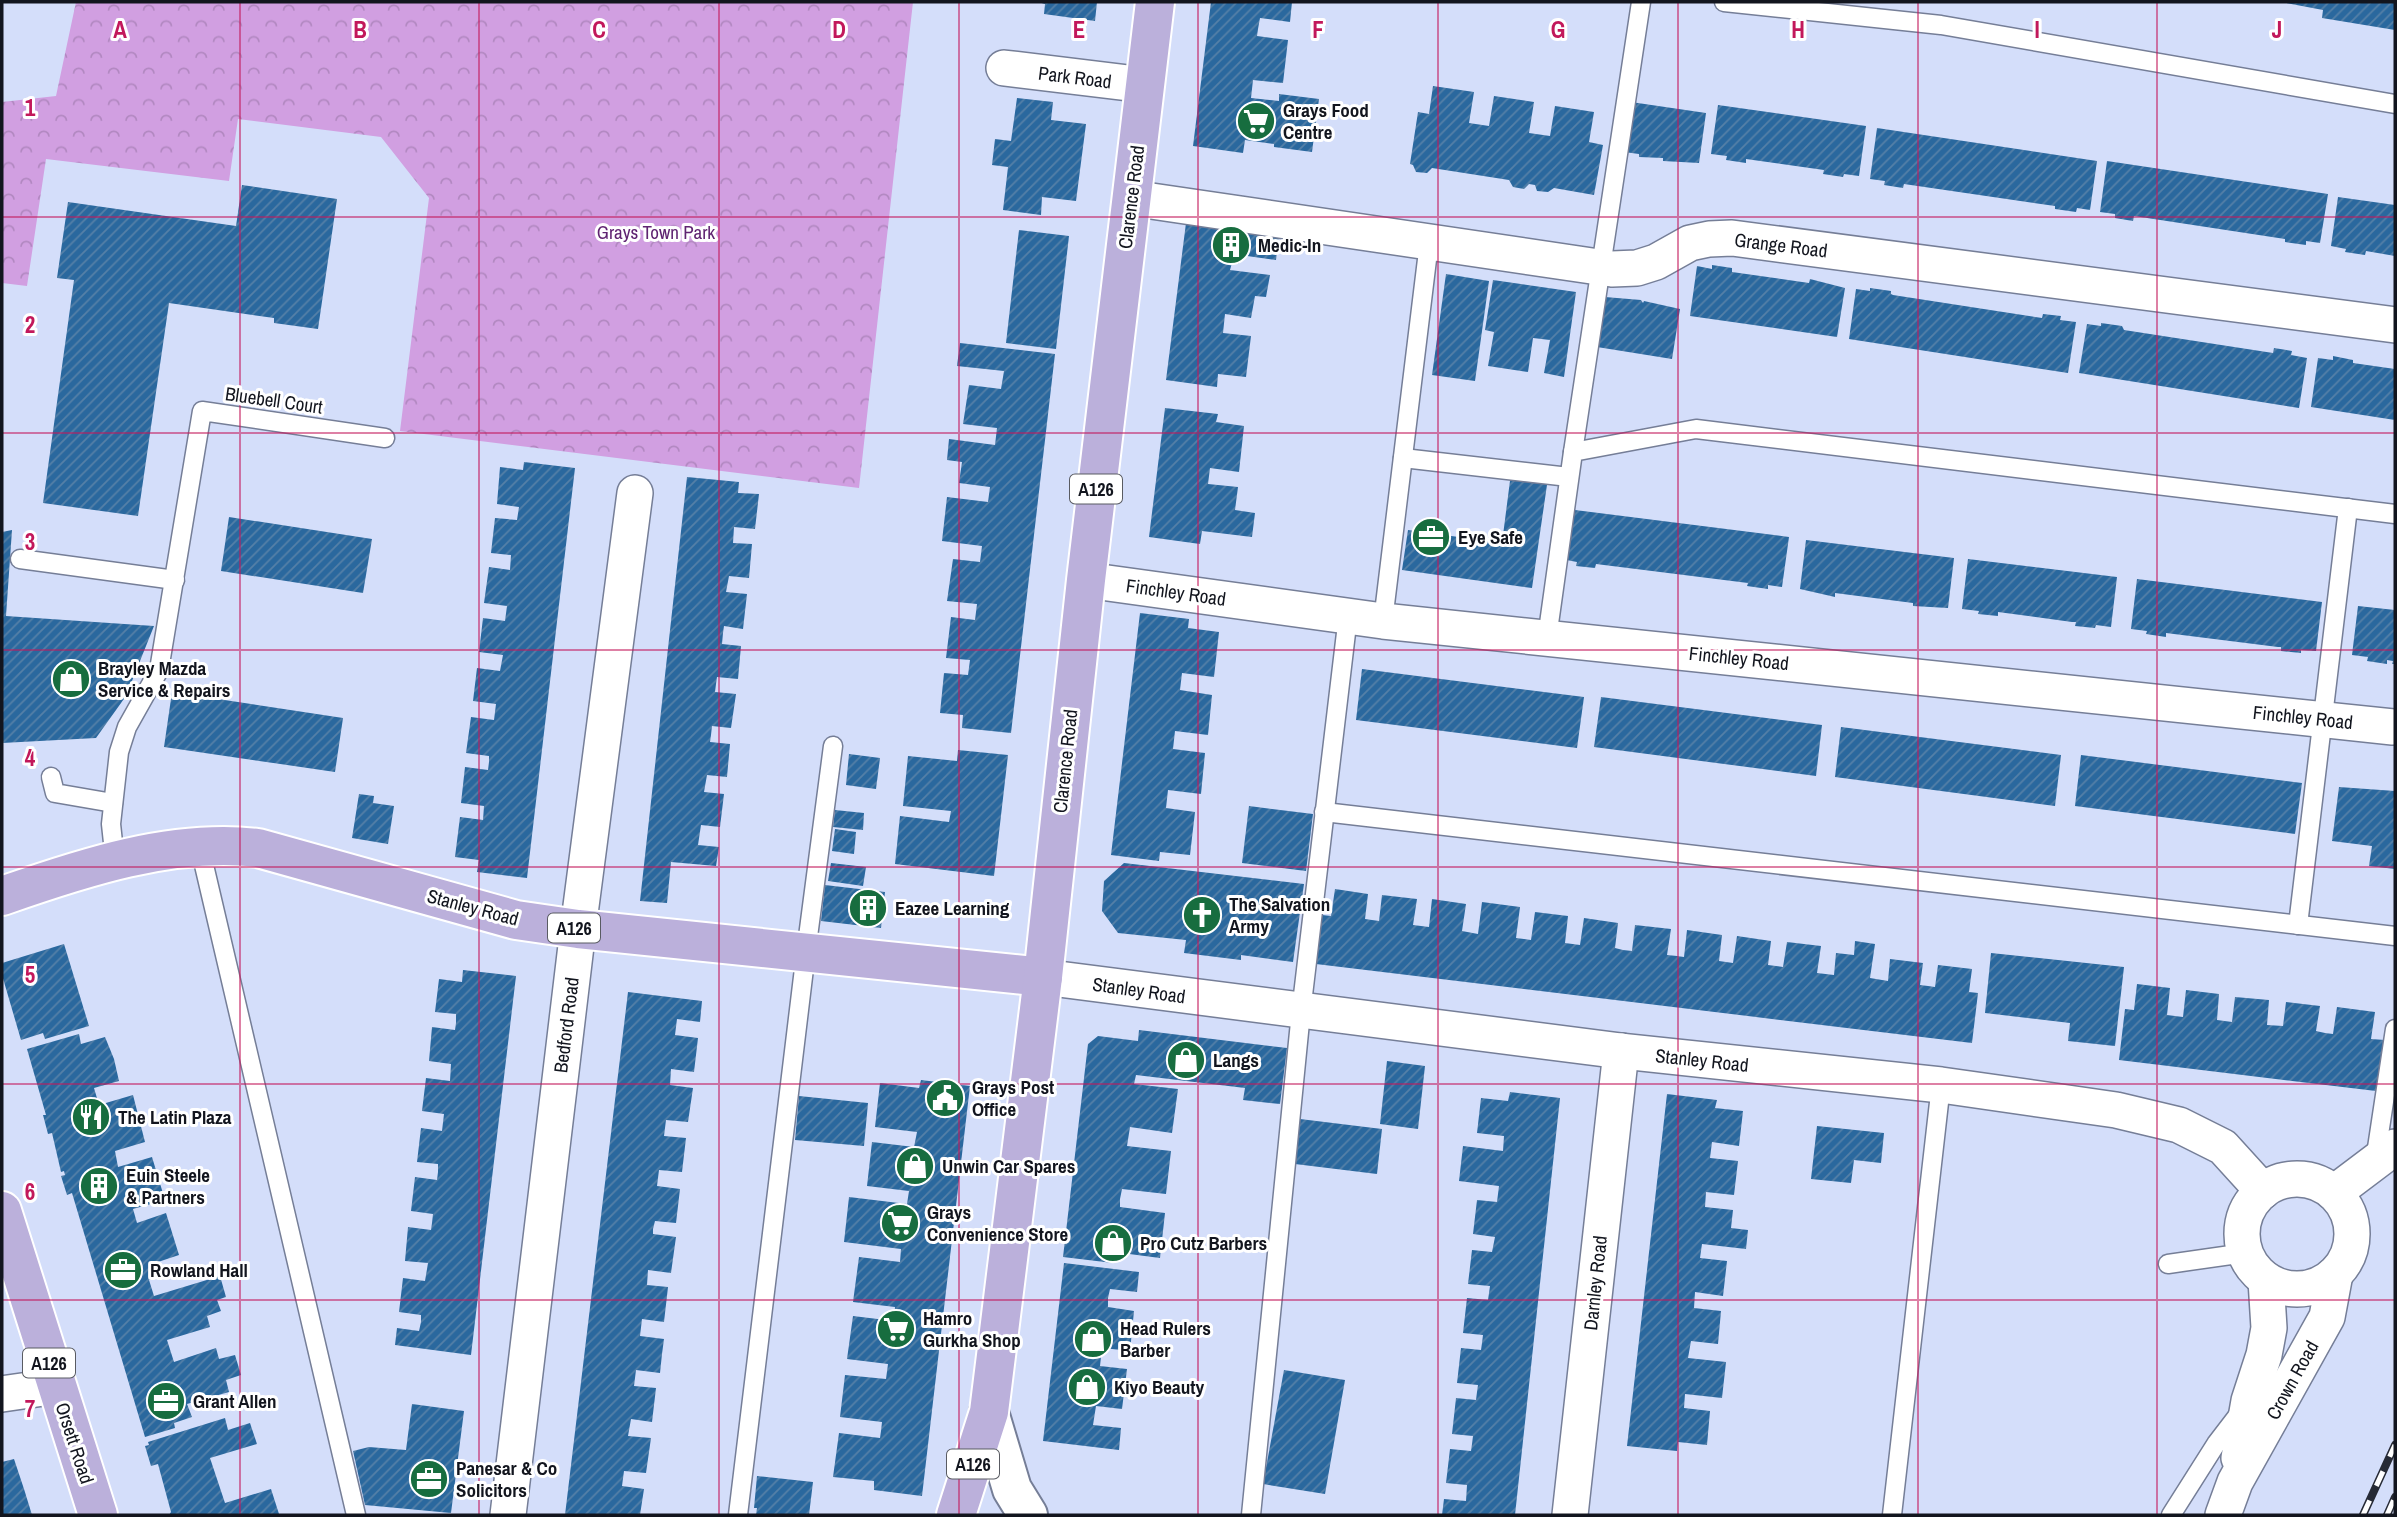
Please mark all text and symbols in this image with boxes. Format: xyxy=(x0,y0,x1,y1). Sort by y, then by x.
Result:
text: A xyxy=(113,14,127,45)
text: B xyxy=(353,14,367,45)
text: C xyxy=(592,14,606,45)
text: D xyxy=(832,14,846,45)
text: E xyxy=(1073,14,1085,45)
text: F xyxy=(1312,14,1324,45)
text: G xyxy=(1551,14,1565,45)
text: H xyxy=(1791,14,1805,45)
text: I xyxy=(2034,14,2040,45)
text: J xyxy=(2272,14,2282,45)
street label: Park Road xyxy=(1037,60,1113,94)
text: 1 xyxy=(25,92,36,123)
place label: Grays Food Centre xyxy=(1283,97,1369,145)
supermarket icon: Grays Food Centre xyxy=(1235,100,1277,142)
street label: Clarence Road xyxy=(1112,144,1150,250)
park label: Grays Town Park xyxy=(597,219,715,245)
building icon: Medic-In xyxy=(1210,224,1252,266)
street label: Grange Road xyxy=(1733,226,1829,264)
place label: Medic-In xyxy=(1258,232,1321,258)
text: 2 xyxy=(25,309,35,340)
street label: Bluebell Court xyxy=(224,380,325,420)
road number: A126 xyxy=(1070,475,1122,504)
office icon: Eye Safe xyxy=(1410,516,1452,558)
place label: Eye Safe xyxy=(1458,524,1523,550)
text: 3 xyxy=(25,526,35,557)
street label: Finchley Road xyxy=(1124,572,1228,612)
street label: Finchley Road xyxy=(1688,640,1790,676)
place label: Brayley Mazda Service & Repairs xyxy=(98,655,231,703)
shop icon: Brayley Mazda Service & Repairs xyxy=(50,658,92,700)
street label: Finchley Road xyxy=(2252,699,2354,735)
street label: Clarence Road xyxy=(1047,708,1083,814)
text: 4 xyxy=(25,742,36,773)
street label: Stanley Road xyxy=(424,882,522,932)
building icon: Eazee Learning xyxy=(847,887,889,929)
place label: The Salvation Army xyxy=(1229,891,1330,939)
church icon: The Salvation Army xyxy=(1181,894,1223,936)
place label: Eazee Learning xyxy=(895,895,1010,921)
road number: A126 xyxy=(548,914,600,943)
text: 5 xyxy=(25,959,35,990)
street label: Stanley Road xyxy=(1091,971,1187,1009)
street label: Bedford Road xyxy=(547,976,585,1074)
shop icon: Langs xyxy=(1165,1039,1207,1081)
street label: Stanley Road xyxy=(1654,1042,1750,1078)
place label: Langs xyxy=(1213,1047,1259,1073)
place label: Grays Post Office xyxy=(972,1074,1054,1122)
public building icon: Grays Post Office xyxy=(924,1077,966,1119)
restaurant icon: The Latin Plaza xyxy=(70,1096,112,1138)
place label: The Latin Plaza xyxy=(118,1104,232,1130)
shop icon: Unwin Car Spares xyxy=(894,1145,936,1187)
place label: Unwin Car Spares xyxy=(942,1153,1075,1179)
place label: Euin Steele & Partners xyxy=(126,1162,210,1210)
building icon: Euin Steele & Partners xyxy=(78,1165,120,1207)
text: 6 xyxy=(25,1176,35,1207)
place label: Grays Convenience Store xyxy=(927,1199,1068,1247)
supermarket icon: Grays Convenience Store xyxy=(879,1202,921,1244)
shop icon: Pro Cutz Barbers xyxy=(1092,1222,1134,1264)
place label: Pro Cutz Barbers xyxy=(1140,1230,1267,1256)
street label: Darnley Road xyxy=(1577,1234,1613,1332)
office icon: Rowland Hall xyxy=(102,1249,144,1291)
place label: Rowland Hall xyxy=(150,1257,248,1283)
place label: Hamro Gurkha Shop xyxy=(923,1305,1021,1353)
supermarket icon: Hamro Gurkha Shop xyxy=(875,1308,917,1350)
place label: Head Rulers Barber xyxy=(1120,1315,1211,1363)
shop icon: Head Rulers Barber xyxy=(1072,1318,1114,1360)
street label: Crown Road xyxy=(2260,1336,2324,1424)
road number: A126 xyxy=(23,1348,75,1378)
shop icon: Kiyo Beauty xyxy=(1066,1366,1108,1408)
place label: Kiyo Beauty xyxy=(1114,1374,1204,1400)
office icon: Grant Allen xyxy=(145,1380,187,1422)
place label: Grant Allen xyxy=(193,1388,276,1414)
text: 7 xyxy=(25,1393,35,1424)
street label: Orsett Road xyxy=(50,1399,100,1487)
road number: A126 xyxy=(947,1450,999,1478)
place label: Panesar & Co Solicitors xyxy=(456,1455,557,1503)
office icon: Panesar & Co Solicitors xyxy=(408,1458,450,1500)

